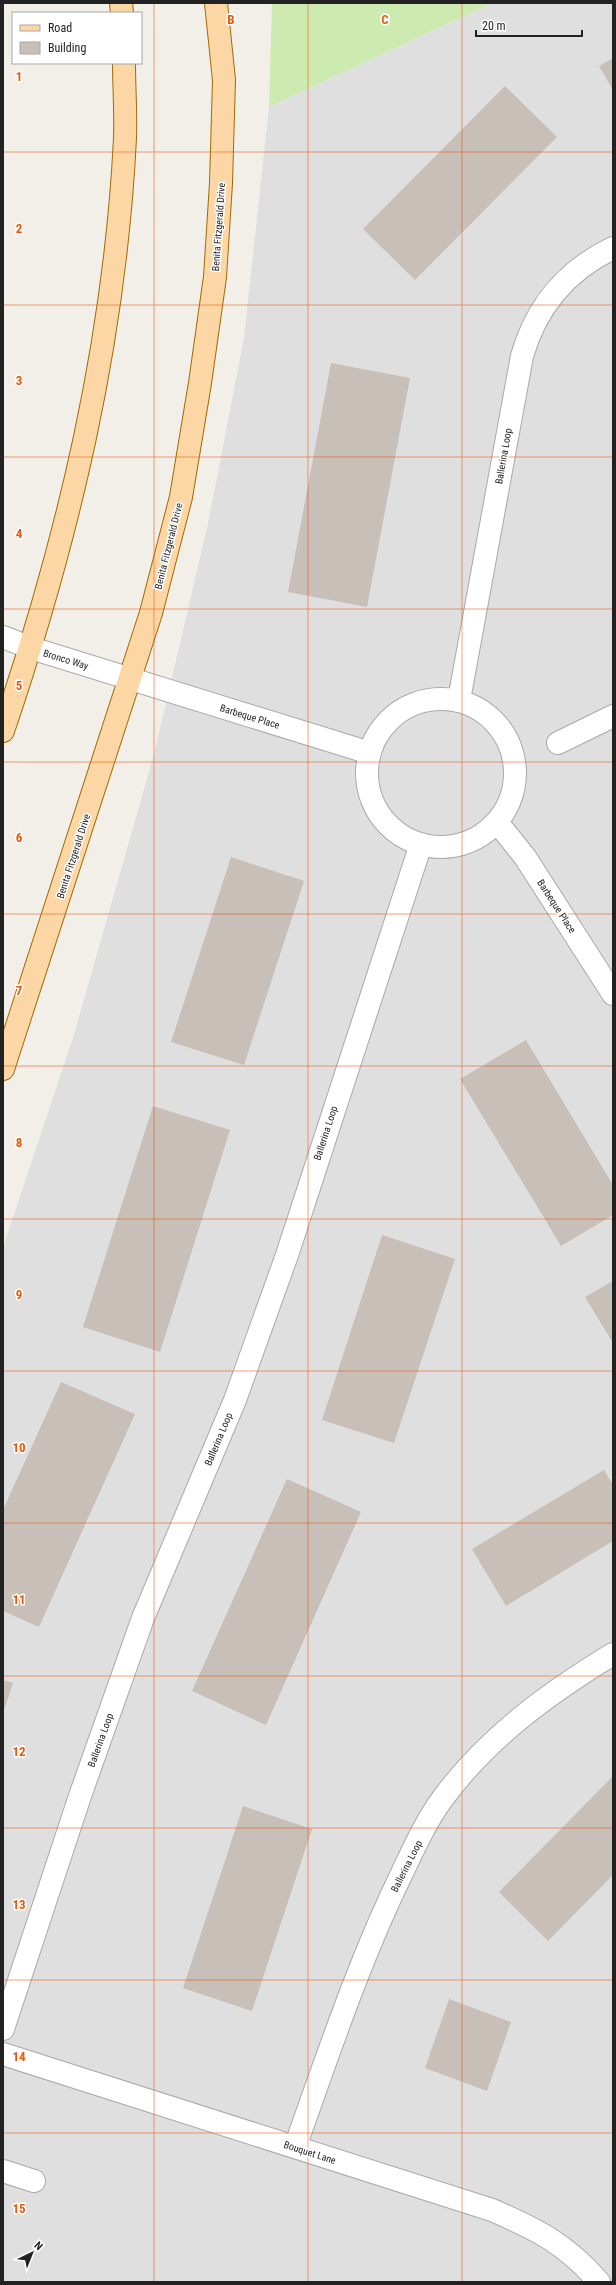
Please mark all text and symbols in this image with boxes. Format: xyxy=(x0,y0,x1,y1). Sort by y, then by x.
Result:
legend xyxy=(12,12,142,64)
text: B xyxy=(227,12,235,27)
text: C xyxy=(381,12,389,27)
scale bar xyxy=(476,12,582,38)
text: 20 m xyxy=(482,19,506,33)
text: Road xyxy=(48,21,72,35)
text: Building xyxy=(48,41,86,55)
text: 1 xyxy=(16,69,22,84)
street label: Benita Fitzgerald Drive xyxy=(210,182,227,272)
text: 2 xyxy=(16,221,23,236)
text: 3 xyxy=(16,373,22,388)
street label: Ballerina Loop xyxy=(493,427,514,485)
street label: Benita Fitzgerald Drive xyxy=(152,502,185,590)
text: 4 xyxy=(16,526,23,541)
street label: Bronco Way xyxy=(42,647,90,672)
text: 5 xyxy=(16,678,23,693)
street label: Barbeque Place xyxy=(219,702,281,731)
street label: Benita Fitzgerald Drive xyxy=(55,812,92,900)
text: 6 xyxy=(16,830,23,845)
street label: Barbeque Place xyxy=(535,877,578,935)
text: 7 xyxy=(16,983,23,998)
street label: Ballerina Loop xyxy=(312,1105,339,1162)
text: 8 xyxy=(16,1135,22,1150)
text: 9 xyxy=(16,1287,22,1302)
street label: Ballerina Loop xyxy=(202,1411,235,1467)
text: 10 xyxy=(12,1440,26,1455)
text: 11 xyxy=(12,1592,26,1607)
street label: Ballerina Loop xyxy=(86,1712,115,1769)
text: 12 xyxy=(12,1744,26,1759)
street label: Ballerina Loop xyxy=(389,1838,424,1894)
text: 13 xyxy=(12,1897,26,1912)
text: 14 xyxy=(12,2049,26,2064)
street label: Bouquet Lane xyxy=(282,2139,338,2166)
text: 15 xyxy=(12,2201,26,2216)
north arrow xyxy=(12,2233,52,2273)
text: N xyxy=(32,2239,46,2253)

